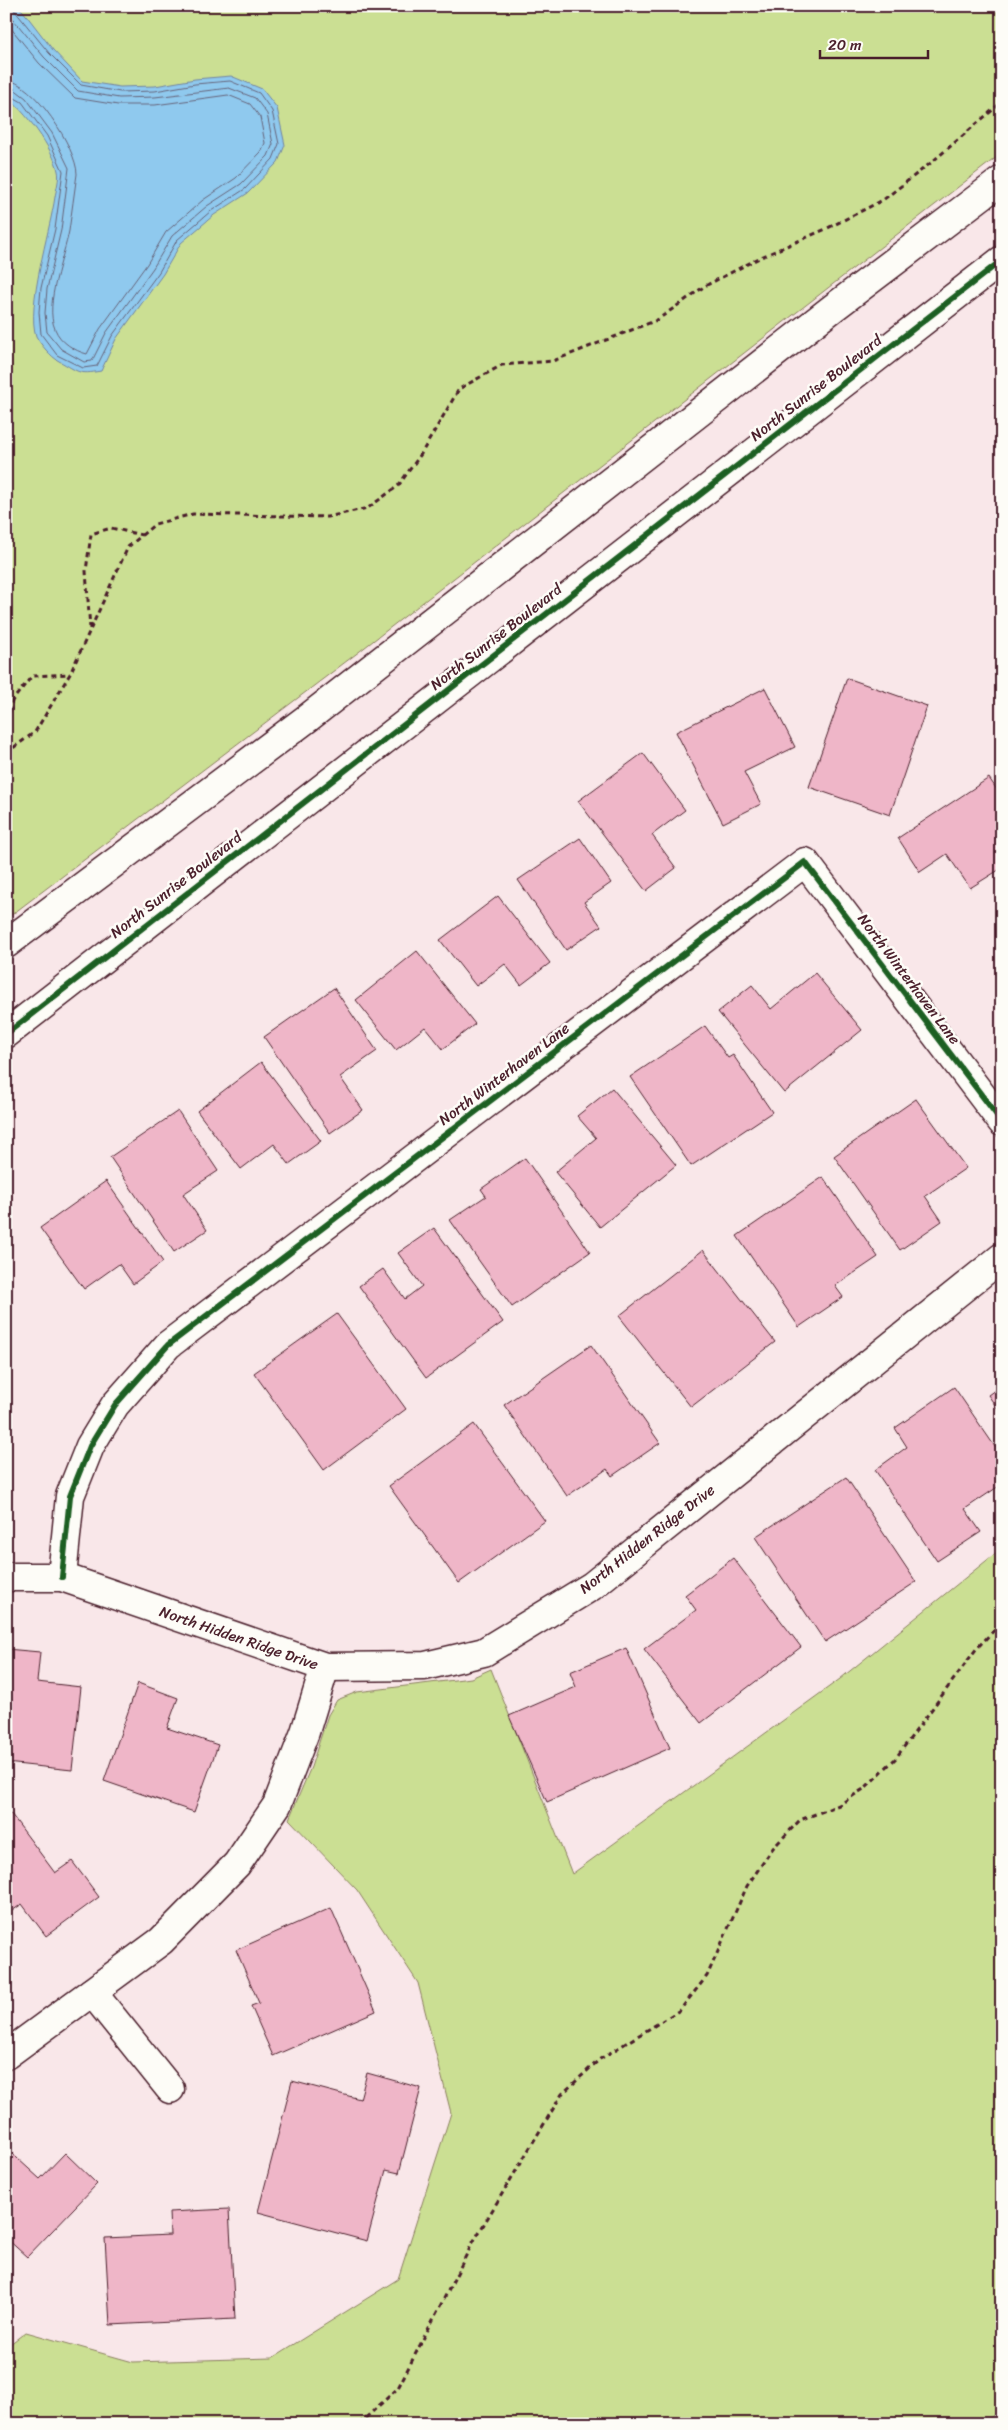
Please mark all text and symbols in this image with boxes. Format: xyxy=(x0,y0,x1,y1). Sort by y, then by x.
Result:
scale bar xyxy=(820,28,928,60)
text: 20 m xyxy=(828,32,862,58)
street label: North Sunrise Boulevard xyxy=(744,327,889,448)
street label: North Sunrise Boulevard xyxy=(424,576,569,697)
street label: North Sunrise Boulevard xyxy=(104,824,249,945)
street label: North Winterhaven Lane xyxy=(851,908,967,1050)
street label: North Winterhaven Lane xyxy=(433,1016,575,1132)
street label: North Hidden Ridge Drive xyxy=(573,1477,721,1601)
street label: North Hidden Ridge Drive xyxy=(156,1599,322,1678)

